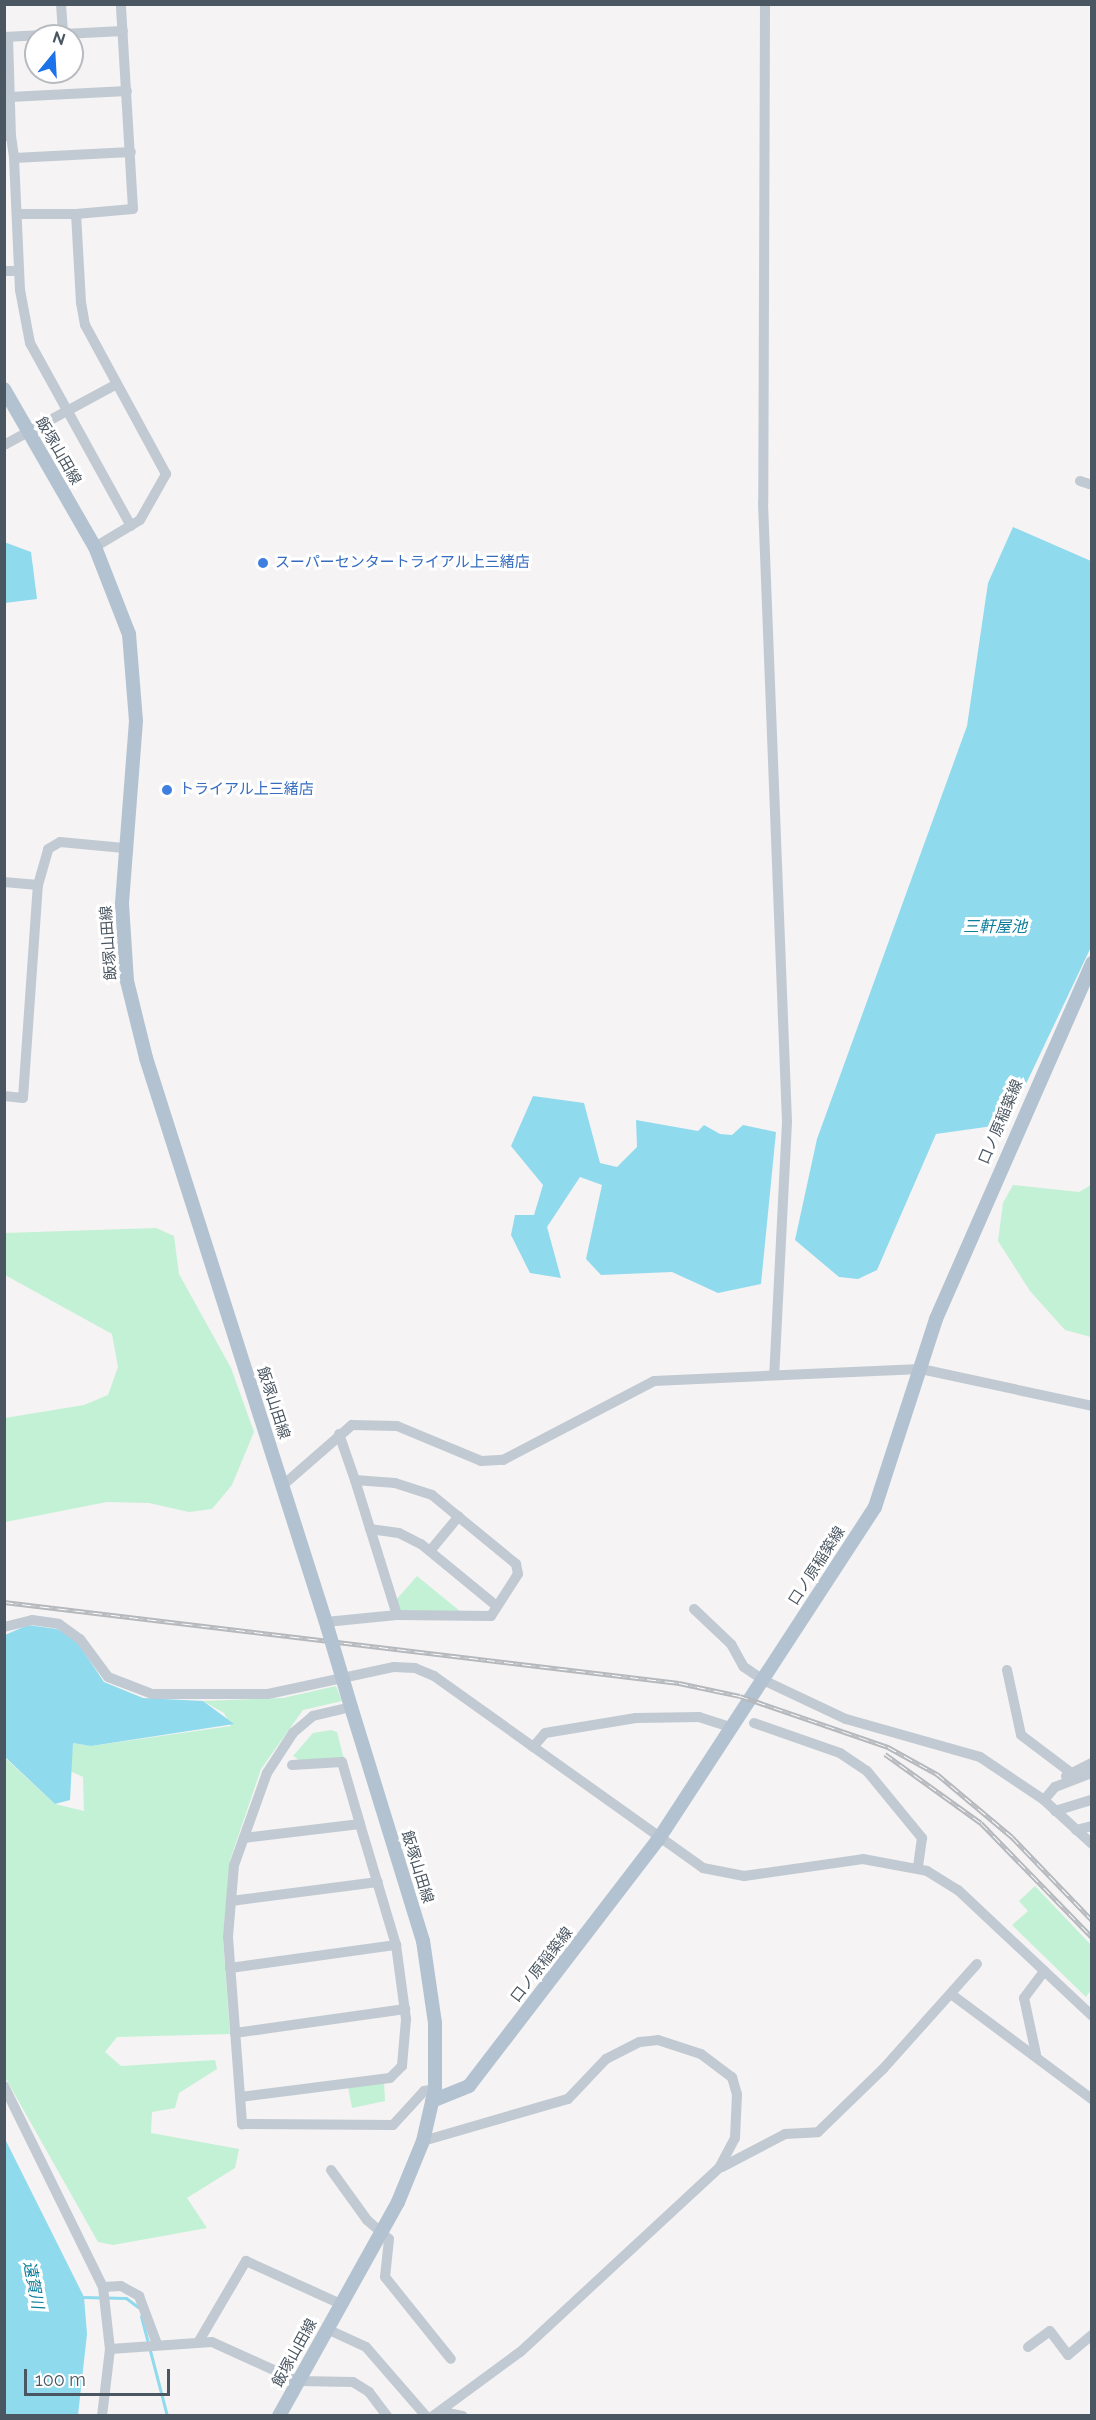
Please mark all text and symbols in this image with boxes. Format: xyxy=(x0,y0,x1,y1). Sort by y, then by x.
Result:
north arrow xyxy=(24,24,84,84)
text: N xyxy=(50,27,68,49)
street label: 飯塚山田線 xyxy=(31,414,85,488)
place label: スーパーセンタートライアル上三緒店 xyxy=(275,554,530,572)
marker: スーパーセンタートライアル上三緒店 xyxy=(256,556,270,570)
place label: トライアル上三緒店 xyxy=(179,781,314,799)
marker: トライアル上三緒店 xyxy=(160,783,174,797)
street label: 飯塚山田線 xyxy=(97,905,121,981)
water label: 三軒屋池 xyxy=(963,917,1027,937)
street label: 口ノ原稲築線 xyxy=(975,1077,1027,1167)
street label: 飯塚山田線 xyxy=(253,1365,293,1441)
street label: 口ノ原稲築線 xyxy=(785,1523,849,1609)
street label: 飯塚山田線 xyxy=(397,1829,437,1905)
street label: 口ノ原稲築線 xyxy=(507,1924,577,2006)
water label: 遠賀川 xyxy=(19,2260,47,2310)
street label: 飯塚山田線 xyxy=(269,2316,321,2390)
scale bar xyxy=(27,2357,172,2395)
text: 100 m xyxy=(35,2369,86,2390)

